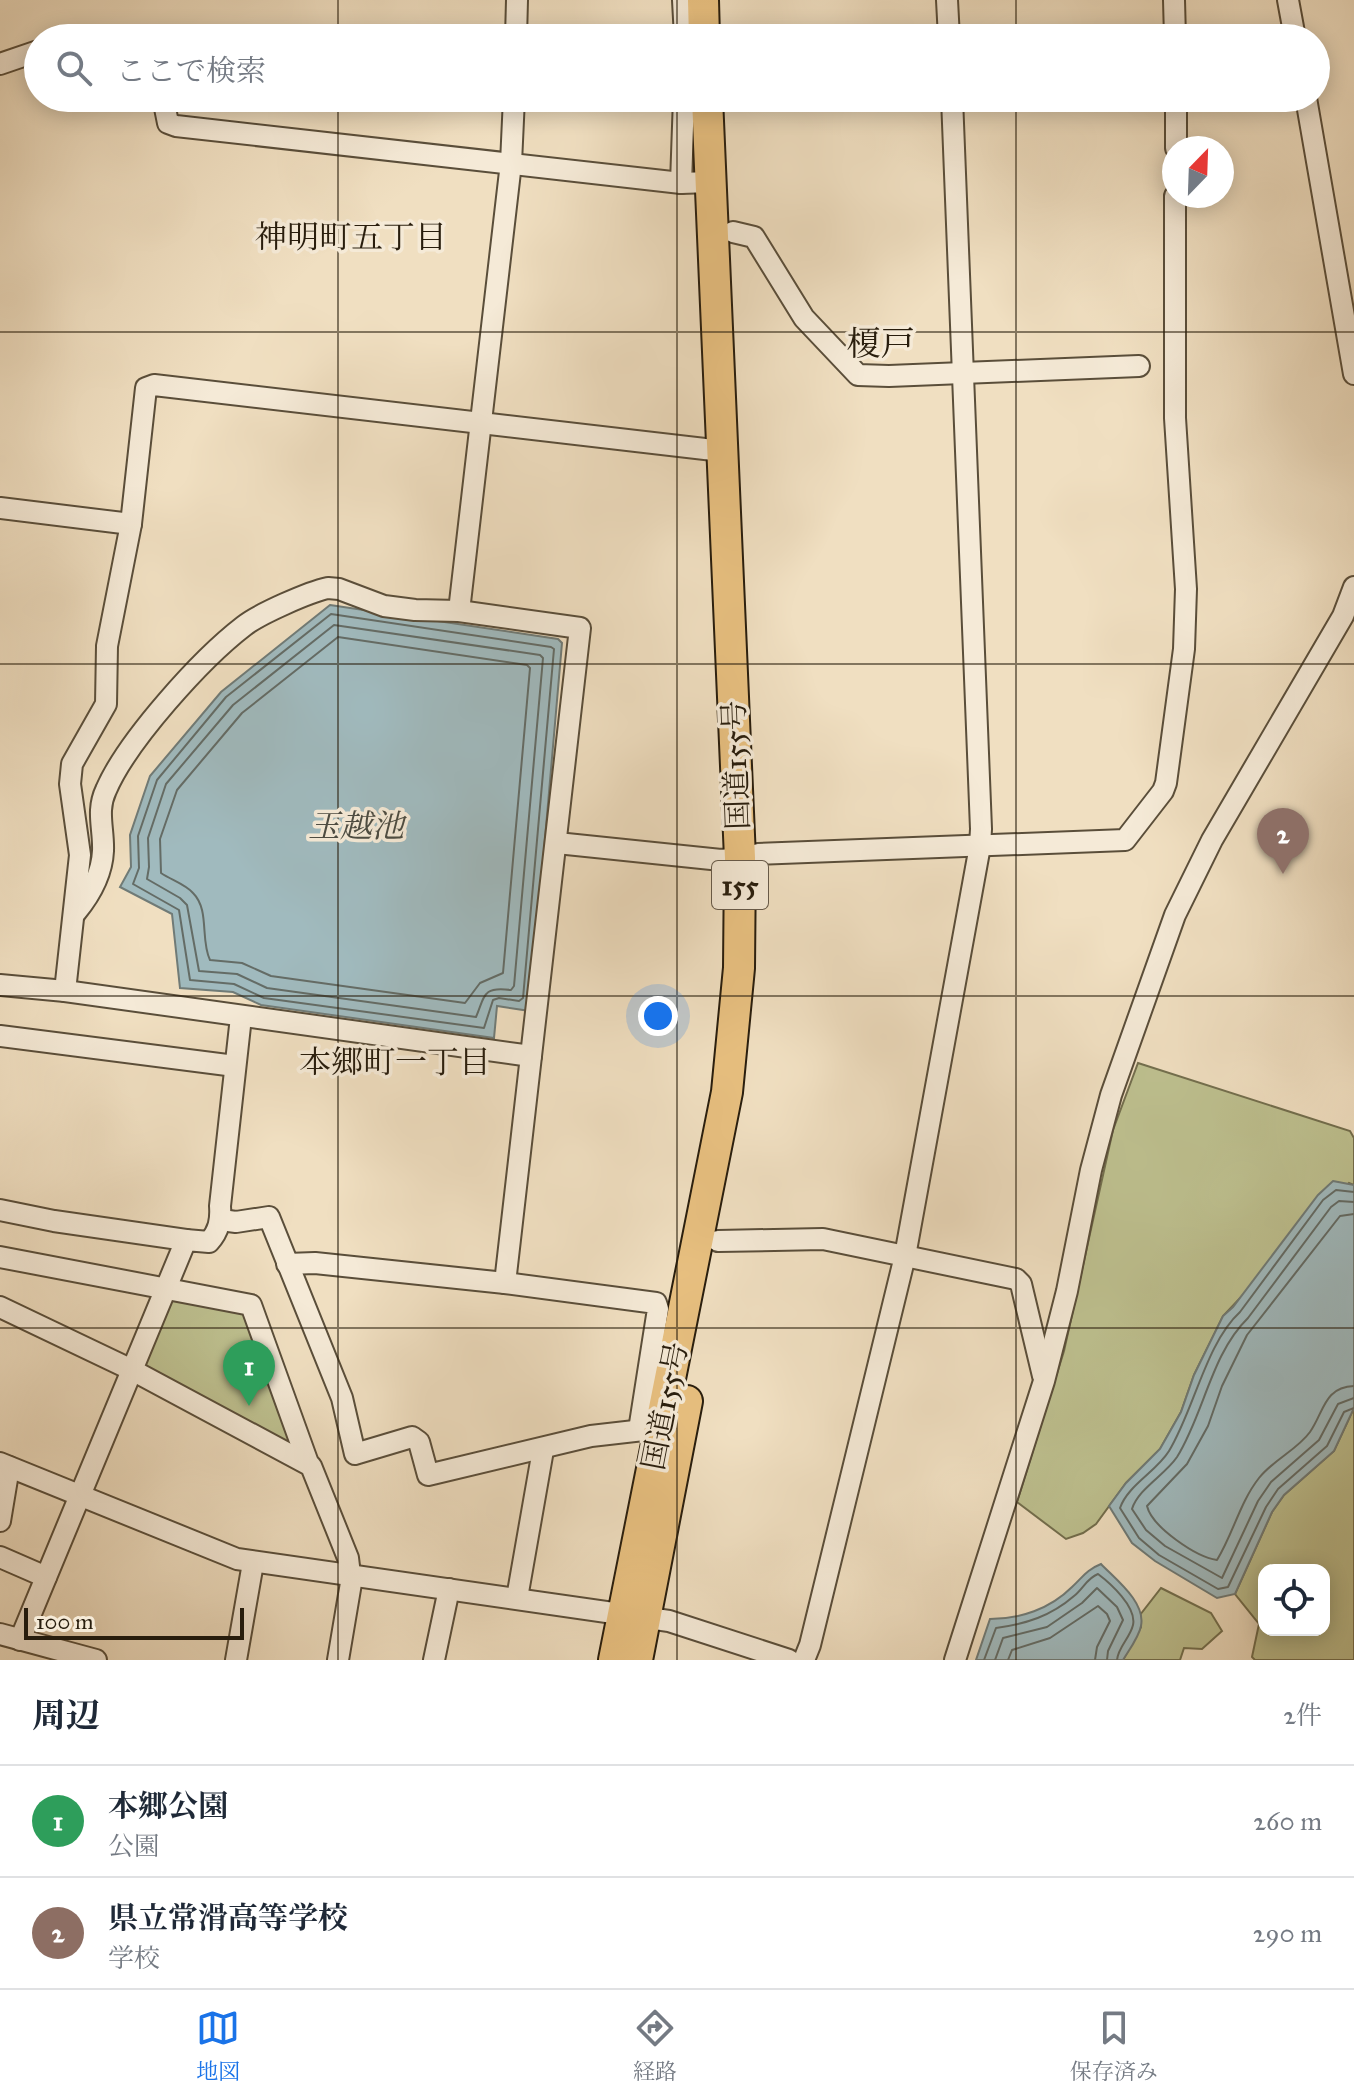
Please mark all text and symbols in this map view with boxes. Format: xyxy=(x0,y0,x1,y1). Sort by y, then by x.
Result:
search box xyxy=(24,24,1330,112)
icon: search xyxy=(52,46,96,90)
text: ここで検索 xyxy=(116,53,266,89)
north arrow xyxy=(1162,136,1234,208)
district label: 神明町五丁目 xyxy=(255,218,447,257)
district label: 榎戸 xyxy=(847,323,915,364)
street label: 国道155号 xyxy=(716,700,756,830)
water label: 玉越池 xyxy=(308,807,407,846)
pin: 2 xyxy=(1257,808,1309,874)
road number: 155 xyxy=(712,861,768,909)
your location xyxy=(638,996,678,1036)
district label: 本郷町一丁目 xyxy=(299,1043,491,1082)
street label: 国道155号 xyxy=(635,1339,695,1473)
pin: 1 xyxy=(223,1340,275,1406)
map controls xyxy=(1258,1564,1330,1636)
button: locate xyxy=(1258,1564,1330,1636)
scale bar xyxy=(24,1604,244,1640)
text: 100 m xyxy=(36,1608,93,1635)
text: 周辺 xyxy=(32,1695,100,1736)
text: 2件 xyxy=(1283,1699,1322,1731)
text: 本郷公園 xyxy=(108,1788,228,1824)
text: 1 xyxy=(53,1805,63,1837)
text: 260 m xyxy=(1253,1805,1322,1837)
text: 公園 xyxy=(108,1830,160,1862)
text: 県立常滑高等学校 xyxy=(108,1900,348,1936)
text: 2 xyxy=(52,1917,64,1949)
text: 290 m xyxy=(1253,1917,1322,1949)
text: 学校 xyxy=(108,1942,160,1974)
tab: 地図 xyxy=(196,2006,240,2085)
tab: 経路 xyxy=(633,2006,677,2085)
tab: 保存済み xyxy=(1070,2006,1158,2085)

